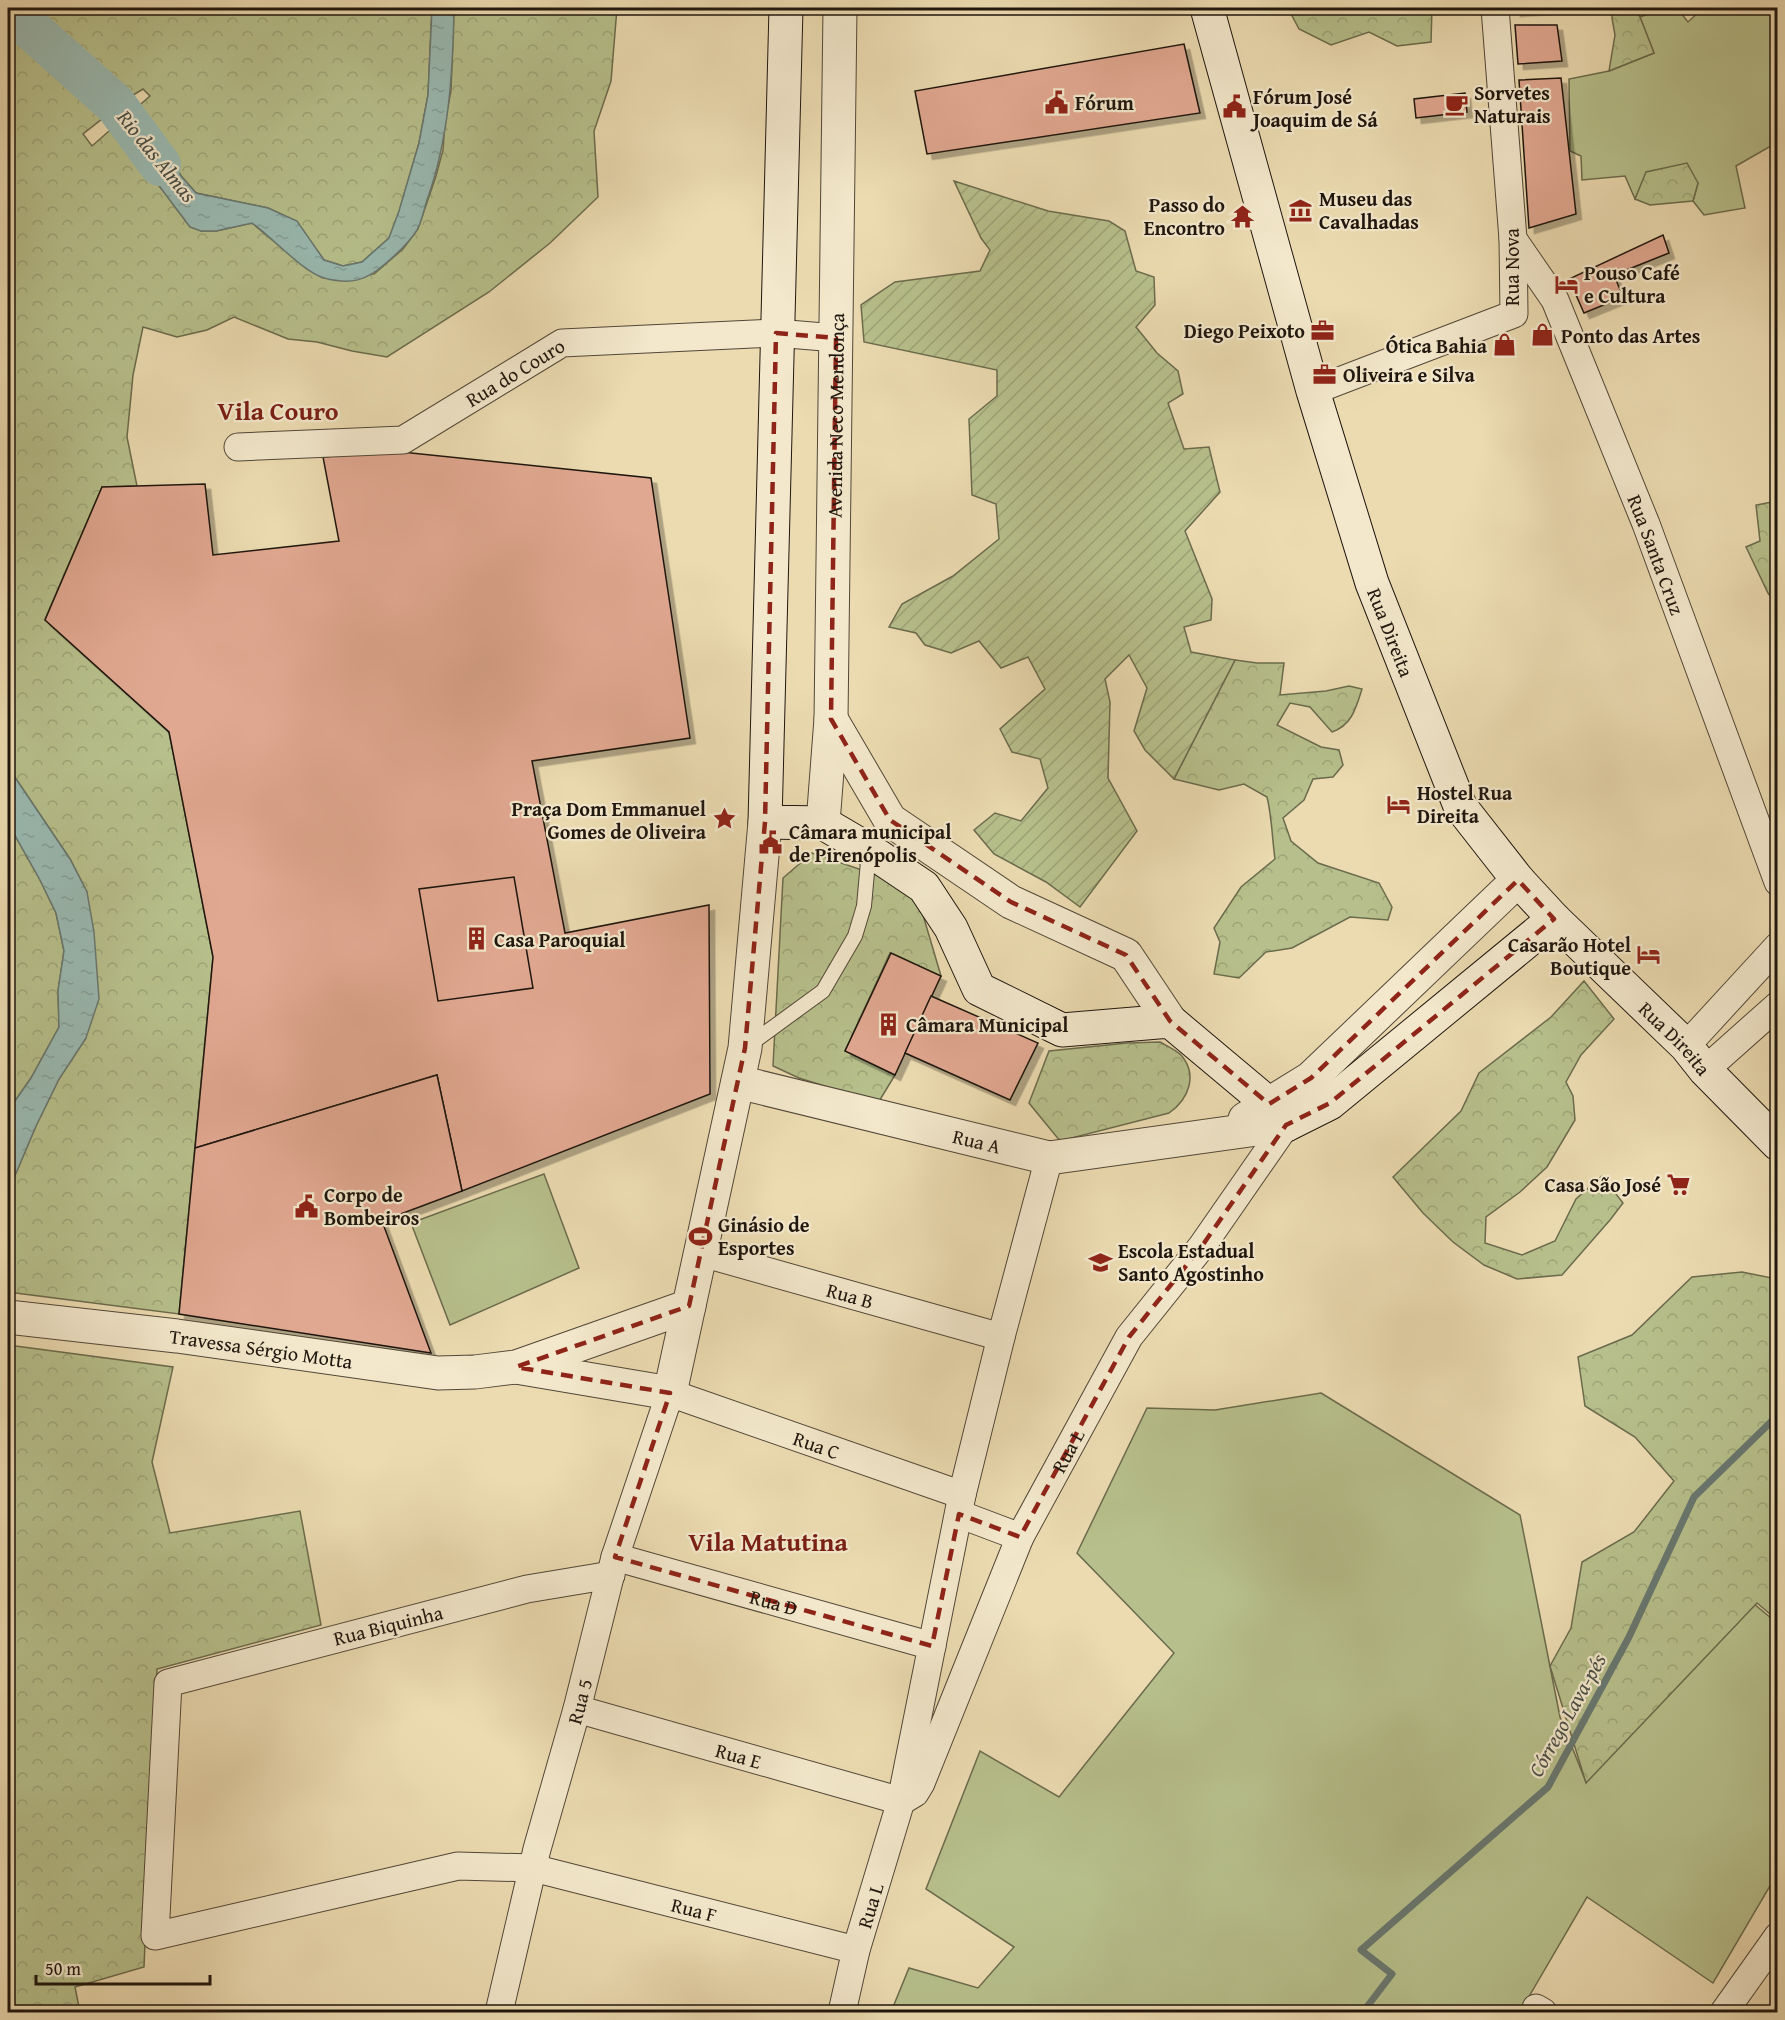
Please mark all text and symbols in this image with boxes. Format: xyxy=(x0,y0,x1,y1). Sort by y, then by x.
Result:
place label: Sorvetes Naturais xyxy=(1474,78,1551,130)
place label: Fórum José Joaquim de Sá xyxy=(1250,82,1378,134)
place label: Fórum xyxy=(1075,88,1134,117)
public building icon: Fórum xyxy=(1044,89,1070,115)
cafe icon: Sorvetes Naturais xyxy=(1443,91,1469,117)
public building icon: Fórum José Joaquim de Sá xyxy=(1222,94,1248,120)
water label: Rio das Almas xyxy=(109,102,204,209)
place label: Museu das Cavalhadas xyxy=(1319,184,1419,236)
place label: Passo do Encontro xyxy=(1144,190,1225,242)
museum icon: Museu das Cavalhadas xyxy=(1288,197,1314,223)
temple icon: Passo do Encontro xyxy=(1230,203,1256,229)
street label: Rua Nova xyxy=(1497,227,1526,306)
place label: Pouso Café e Cultura xyxy=(1584,258,1680,310)
hotel icon: Pouso Café e Cultura xyxy=(1553,271,1579,297)
street label: Avenida Neco Mendonça xyxy=(819,312,851,518)
place label: Diego Peixoto xyxy=(1184,316,1305,345)
office icon: Diego Peixoto xyxy=(1310,317,1336,343)
place label: Ponto das Artes xyxy=(1561,321,1700,350)
shop icon: Ponto das Artes xyxy=(1530,322,1556,348)
street label: Rua do Couro xyxy=(460,330,570,413)
place label: Ótica Bahia xyxy=(1386,331,1488,360)
shop icon: Ótica Bahia xyxy=(1492,332,1518,358)
place label: Oliveira e Silva xyxy=(1343,360,1475,389)
office icon: Oliveira e Silva xyxy=(1312,361,1338,387)
district label: Vila Couro xyxy=(217,391,339,430)
street label: Rua Santa Cruz xyxy=(1621,490,1693,619)
street label: Rua Direita xyxy=(1361,583,1422,681)
place label: Hostel Rua Direita xyxy=(1417,778,1513,830)
hotel icon: Hostel Rua Direita xyxy=(1386,791,1412,817)
place label: Praça Dom Emmanuel Gomes de Oliveira xyxy=(511,794,707,846)
place icon: Praça Dom Emmanuel Gomes de Oliveira xyxy=(711,806,737,832)
place label: Câmara municipal de Pirenópolis xyxy=(789,817,952,869)
public building icon: Câmara municipal de Pirenópolis xyxy=(758,829,784,855)
place label: Casa Paroquial xyxy=(494,925,626,954)
building icon: Casa Paroquial xyxy=(463,926,489,952)
place label: Casarão Hotel Boutique xyxy=(1508,930,1631,982)
hotel icon: Casarão Hotel Boutique xyxy=(1636,942,1662,968)
street label: Rua Direita xyxy=(1633,994,1718,1082)
place label: Câmara Municipal xyxy=(906,1010,1069,1039)
building icon: Câmara Municipal xyxy=(875,1011,901,1037)
street label: Rua A xyxy=(950,1121,1004,1160)
place label: Casa São José xyxy=(1544,1170,1661,1199)
supermarket icon: Casa São José xyxy=(1666,1171,1692,1197)
place label: Corpo de Bombeiros xyxy=(324,1180,419,1232)
public building icon: Corpo de Bombeiros xyxy=(293,1193,319,1219)
place label: Ginásio de Esportes xyxy=(718,1210,810,1262)
sports icon: Ginásio de Esportes xyxy=(687,1223,713,1249)
place label: Escola Estadual Santo Agostinho xyxy=(1118,1236,1264,1288)
school or university icon: Escola Estadual Santo Agostinho xyxy=(1087,1249,1113,1275)
street label: Rua B xyxy=(823,1274,877,1315)
street label: Travessa Sérgio Motta xyxy=(168,1321,355,1375)
street label: Rua C xyxy=(790,1423,844,1466)
street label: Rua L xyxy=(1043,1423,1091,1478)
district label: Vila Matutina xyxy=(688,1522,848,1561)
street label: Rua D xyxy=(747,1581,801,1622)
street label: Rua Biquinha xyxy=(330,1597,446,1653)
water label: Córrego Lava-pés xyxy=(1520,1647,1614,1782)
street label: Rua 5 xyxy=(559,1675,599,1727)
street label: Rua E xyxy=(712,1735,765,1775)
street label: Rua L xyxy=(849,1879,890,1932)
street label: Rua F xyxy=(668,1889,720,1929)
scale bar xyxy=(36,1948,210,1986)
text: 50 m xyxy=(45,1955,81,1982)

